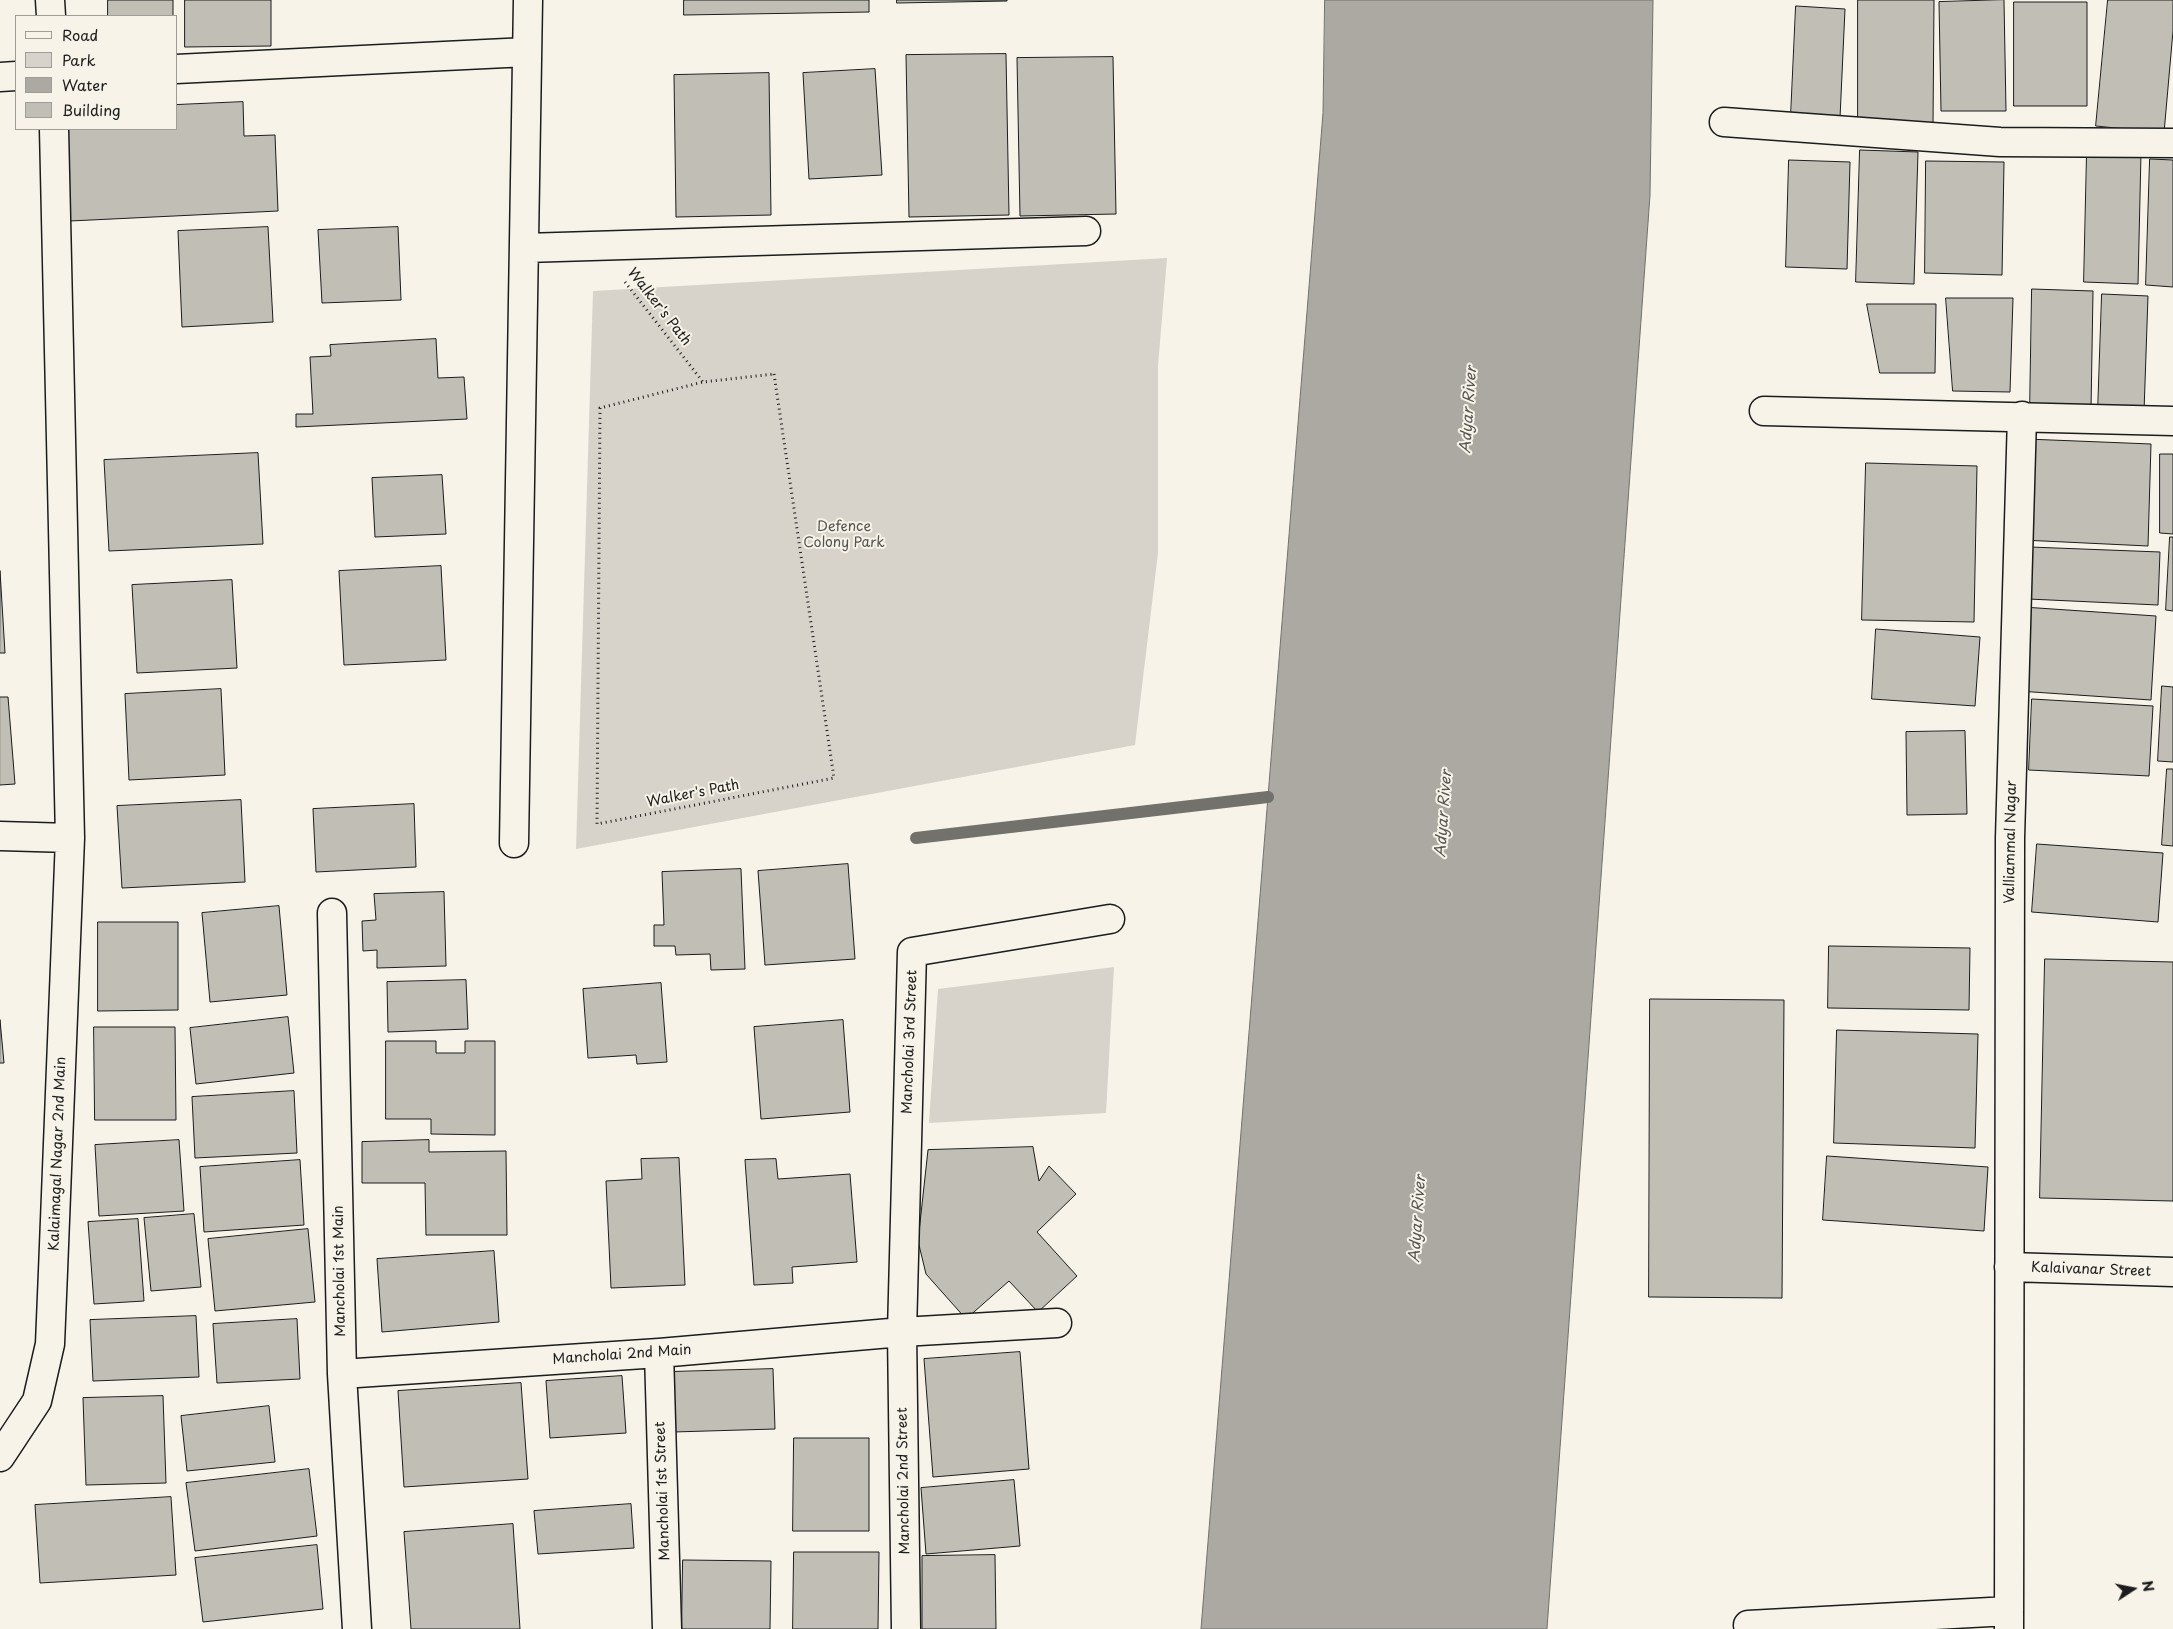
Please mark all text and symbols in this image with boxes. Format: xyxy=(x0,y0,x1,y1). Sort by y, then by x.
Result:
legend xyxy=(15,15,178,130)
text: Road xyxy=(62,23,98,46)
text: Park xyxy=(62,48,96,71)
text: Water xyxy=(62,73,107,96)
text: Building xyxy=(62,98,121,121)
street label: Walker's Path xyxy=(623,265,695,349)
water label: Adyar River xyxy=(1457,366,1481,454)
park label: Defence Colony Park xyxy=(803,519,885,552)
water label: Adyar River xyxy=(1432,770,1456,858)
street label: Walker's Path xyxy=(645,777,741,811)
street label: Valliammal Nagar xyxy=(2002,780,2020,904)
street label: Mancholai 3rd Street xyxy=(899,970,921,1114)
street label: Kalaimagal Nagar 2nd Main xyxy=(46,1057,70,1251)
water label: Adyar River xyxy=(1406,1175,1430,1263)
street label: Mancholai 1st Main xyxy=(330,1205,350,1337)
street label: Kalaivanar Street xyxy=(2031,1260,2151,1280)
street label: Mancholai 2nd Main xyxy=(552,1342,692,1368)
street label: Mancholai 2nd Street xyxy=(894,1407,914,1555)
street label: Mancholai 1st Street xyxy=(652,1421,674,1561)
north arrow xyxy=(2108,1564,2158,1614)
text: N xyxy=(2137,1579,2160,1593)

